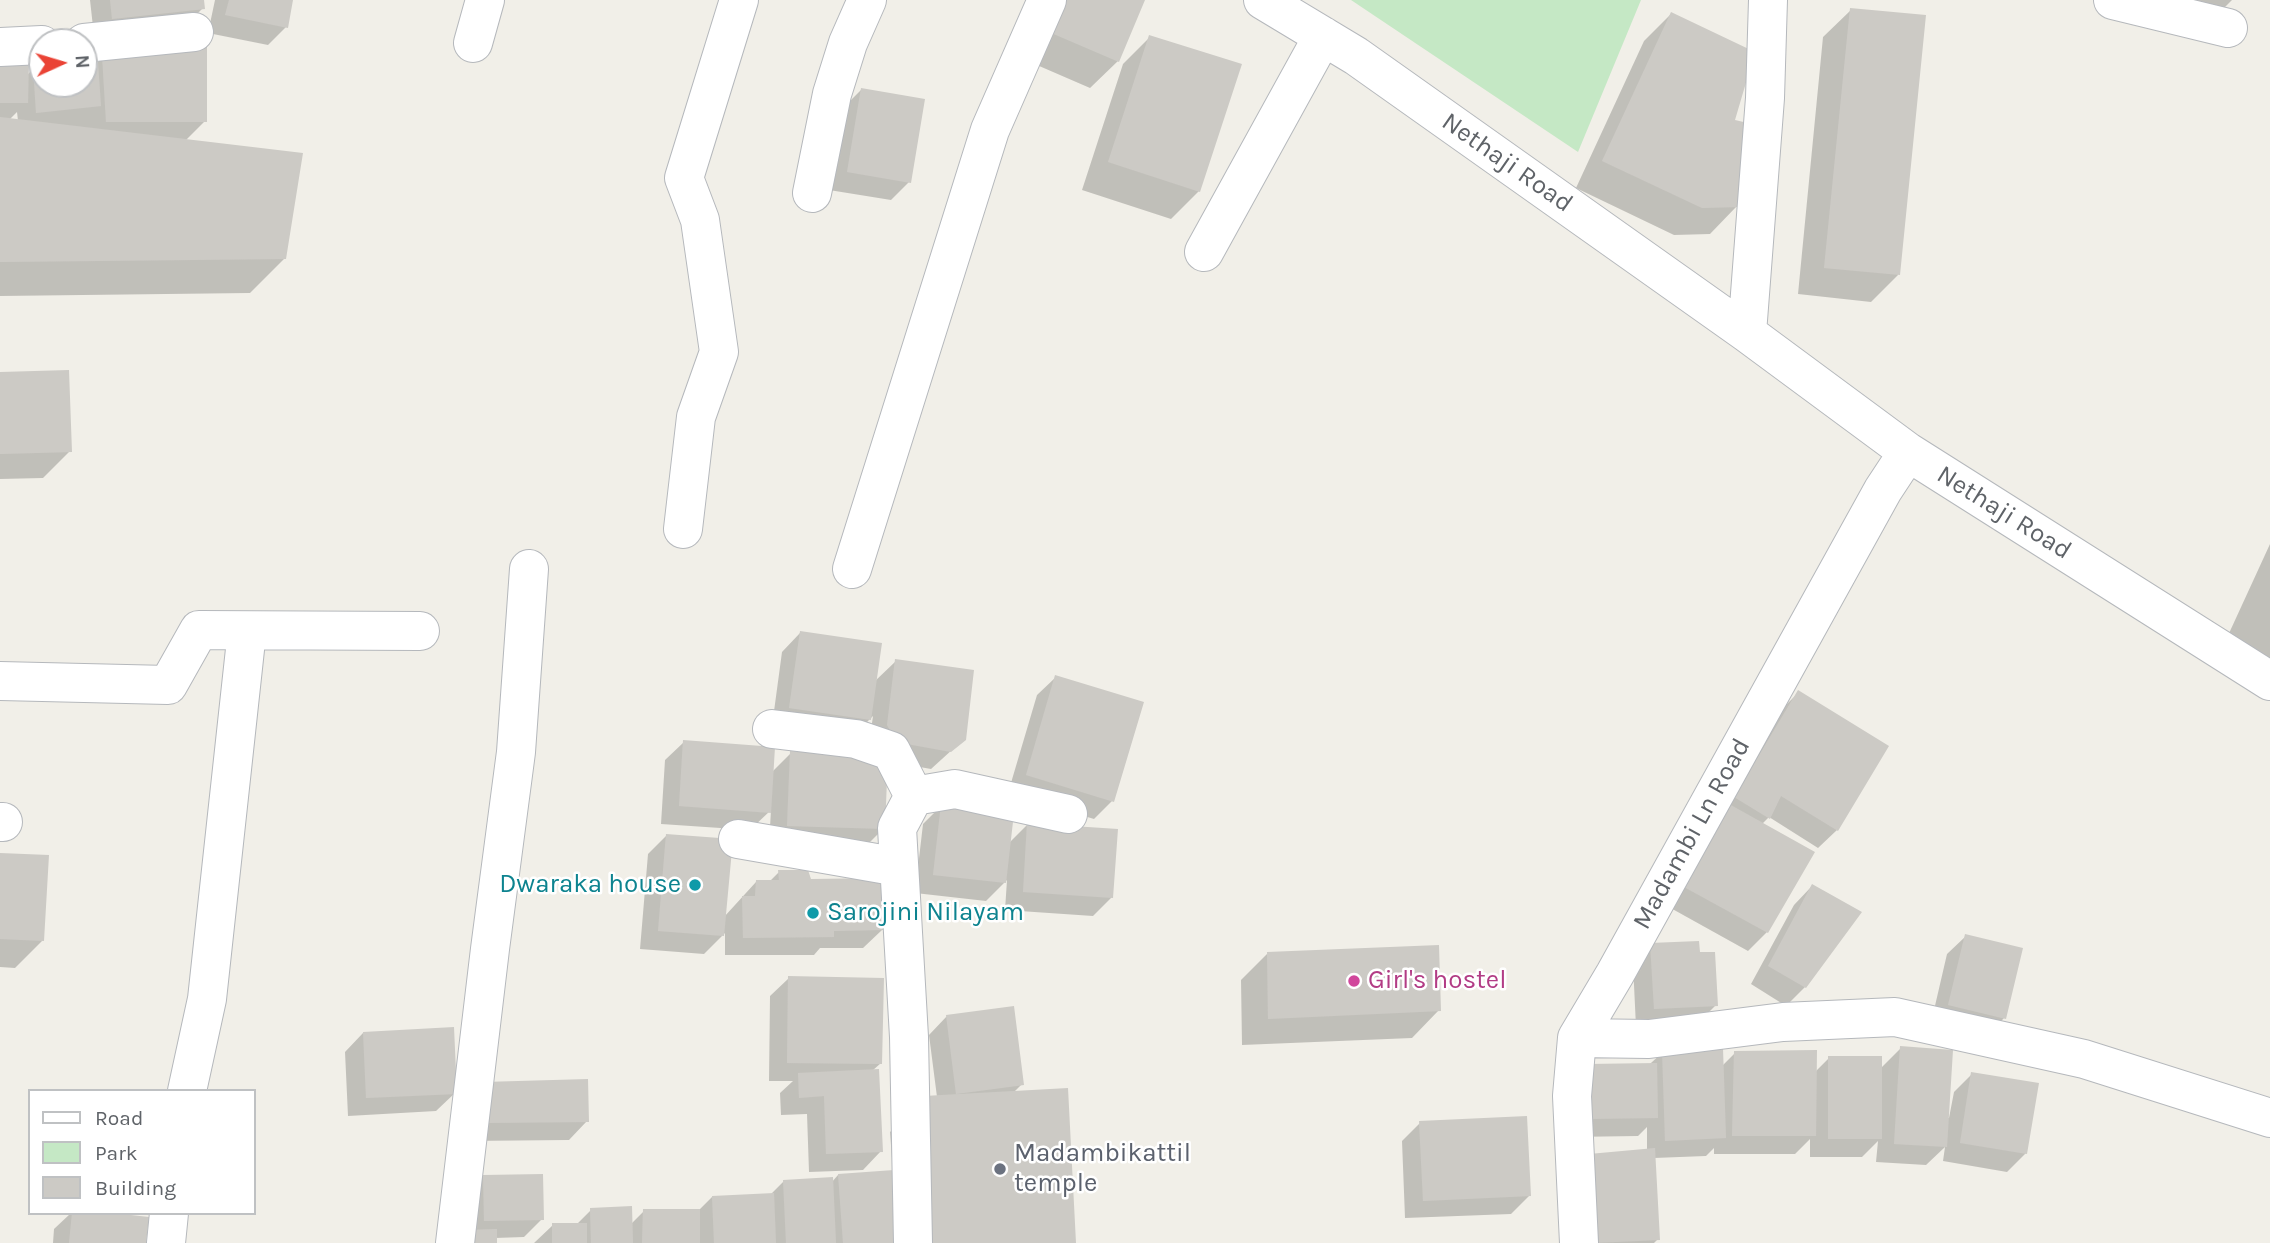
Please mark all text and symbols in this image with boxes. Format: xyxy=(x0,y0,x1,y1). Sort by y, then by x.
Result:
north arrow xyxy=(28,28,98,98)
text: N xyxy=(71,54,93,69)
street label: Nethaji Road xyxy=(1435,106,1579,220)
street label: Nethaji Road xyxy=(1931,459,2077,567)
street label: Madambi Ln Road xyxy=(1627,733,1757,935)
place label: Dwaraka house xyxy=(499,869,681,901)
marker: Dwaraka house xyxy=(687,877,703,893)
place label: Sarojini Nilayam xyxy=(827,897,1024,929)
marker: Sarojini Nilayam xyxy=(805,905,821,921)
place label: Girl's hostel xyxy=(1368,965,1507,997)
marker: Girl's hostel xyxy=(1346,973,1362,989)
legend xyxy=(28,1089,256,1215)
text: Road xyxy=(95,1106,143,1130)
place label: Madambikattil temple xyxy=(1014,1138,1191,1200)
text: Park xyxy=(95,1141,138,1165)
marker: Madambikattil temple xyxy=(992,1161,1008,1177)
text: Building xyxy=(95,1176,176,1200)

